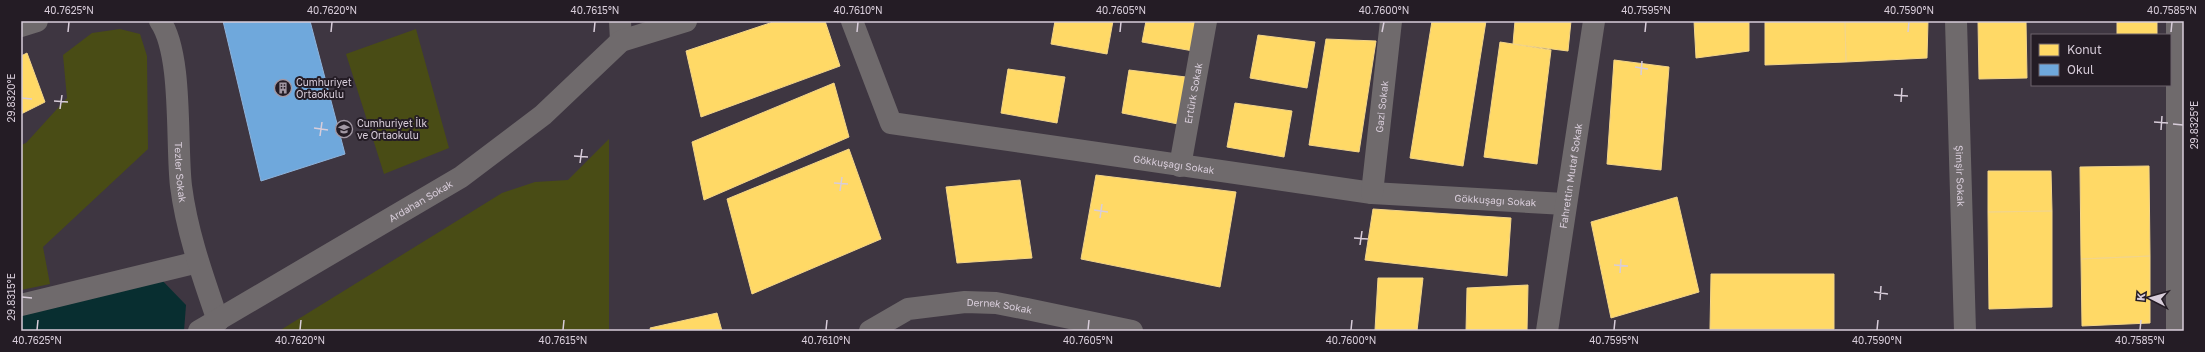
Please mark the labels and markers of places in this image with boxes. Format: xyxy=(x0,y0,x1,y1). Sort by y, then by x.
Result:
place label: Cumhuriyet Ortaokulu xyxy=(296,76,352,100)
building icon: Cumhuriyet Ortaokulu xyxy=(273,78,293,98)
place label: Cumhuriyet İlk ve Ortaokulu xyxy=(357,116,428,141)
school or university icon: Cumhuriyet İlk ve Ortaokulu xyxy=(334,119,354,139)

